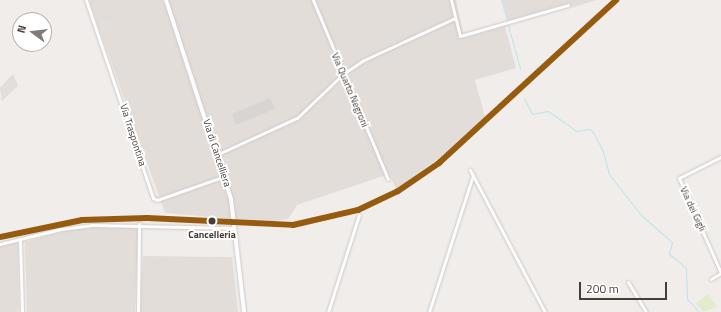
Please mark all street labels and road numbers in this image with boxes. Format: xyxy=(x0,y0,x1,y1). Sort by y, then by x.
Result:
street label: Via Quarto Negroni xyxy=(329,51,371,129)
street label: Via Traspontina xyxy=(117,102,149,168)
street label: Via di Cancelliera xyxy=(200,118,234,188)
street label: Via dei Gigli xyxy=(677,185,709,233)

